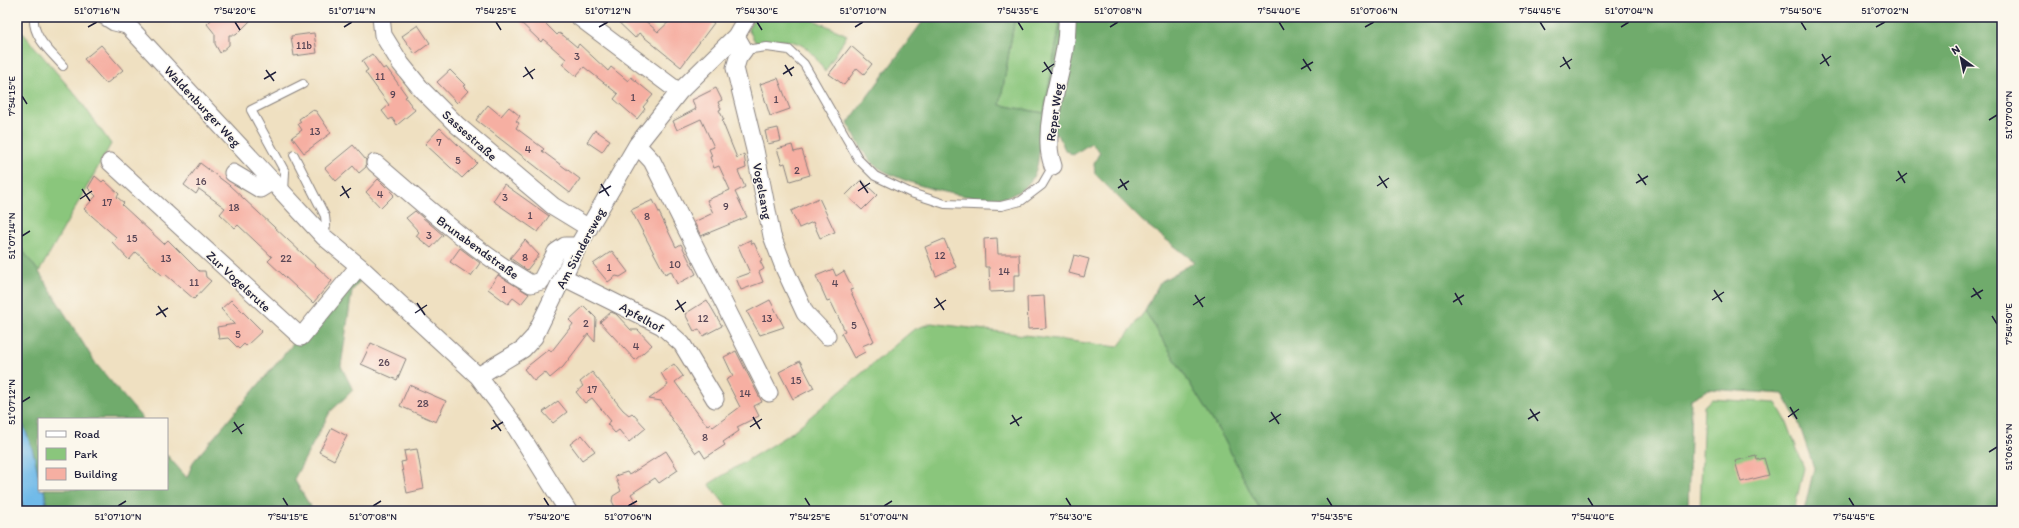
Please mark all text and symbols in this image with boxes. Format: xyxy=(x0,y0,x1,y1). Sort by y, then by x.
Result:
text: 51°07'16"N xyxy=(74,4,120,17)
text: 7°54'20"E xyxy=(214,4,256,17)
text: 51°07'14"N xyxy=(329,4,376,17)
text: 7°54'25"E xyxy=(476,4,517,17)
text: 51°07'12"N xyxy=(585,4,631,17)
text: 7°54'30"E xyxy=(736,4,778,17)
text: 51°07'10"N xyxy=(839,4,887,17)
text: 7°54'35"E xyxy=(998,4,1039,17)
text: 51°07'08"N xyxy=(1094,4,1142,17)
text: 7°54'40"E xyxy=(1258,4,1301,17)
text: 51°07'06"N xyxy=(1350,4,1398,17)
text: 7°54'45"E xyxy=(1519,4,1561,17)
text: 51°07'04"N xyxy=(1605,4,1653,17)
text: 7°54'50"E xyxy=(1780,4,1822,17)
text: 51°07'02"N xyxy=(1861,4,1909,17)
north arrow xyxy=(1941,38,1981,78)
house number: 11b xyxy=(296,39,312,52)
text: N xyxy=(1949,43,1962,58)
house number: 3 xyxy=(574,50,580,63)
street label: Waldenburger Weg xyxy=(161,63,244,150)
house number: 11 xyxy=(375,70,385,83)
text: 7°54'15"E xyxy=(5,75,18,116)
street label: Reper Weg xyxy=(1043,82,1066,142)
house number: 9 xyxy=(390,88,396,101)
text: 51°07'00"N xyxy=(2002,90,2015,139)
house number: 1 xyxy=(630,91,636,104)
house number: 1 xyxy=(773,93,779,106)
street label: Sassestraße xyxy=(439,107,500,164)
house number: 13 xyxy=(309,125,321,138)
house number: 7 xyxy=(436,136,442,149)
house number: 4 xyxy=(525,143,532,156)
house number: 5 xyxy=(455,154,461,167)
street label: Vogelsang xyxy=(750,162,775,221)
house number: 2 xyxy=(794,164,800,177)
house number: 16 xyxy=(196,175,207,188)
house number: 4 xyxy=(377,188,384,201)
house number: 3 xyxy=(502,191,508,204)
house number: 17 xyxy=(102,196,113,209)
house number: 9 xyxy=(723,200,729,213)
house number: 18 xyxy=(228,201,240,214)
street label: Am Sündersweg xyxy=(553,205,608,291)
house number: 1 xyxy=(527,209,533,222)
house number: 8 xyxy=(644,210,650,223)
text: 51°07'14"N xyxy=(5,212,18,259)
street label: Brunabendstraße xyxy=(434,213,522,282)
house number: 3 xyxy=(426,229,432,242)
house number: 15 xyxy=(127,232,138,245)
street label: Zur Vogelsrute xyxy=(203,248,274,315)
house number: 12 xyxy=(935,249,946,262)
house number: 8 xyxy=(522,251,528,264)
house number: 13 xyxy=(160,252,172,265)
house number: 22 xyxy=(280,252,292,265)
house number: 10 xyxy=(669,258,681,271)
house number: 1 xyxy=(606,261,612,274)
house number: 14 xyxy=(998,265,1010,278)
house number: 11 xyxy=(189,276,199,289)
house number: 4 xyxy=(832,277,839,290)
house number: 1 xyxy=(501,283,507,296)
street label: Apfelhof xyxy=(617,299,667,336)
text: 7°54'50"E xyxy=(2002,303,2015,345)
house number: 12 xyxy=(698,312,709,325)
house number: 13 xyxy=(761,312,773,325)
house number: 2 xyxy=(583,317,589,330)
house number: 5 xyxy=(851,319,857,332)
house number: 5 xyxy=(235,328,241,341)
house number: 4 xyxy=(633,340,640,353)
house number: 26 xyxy=(378,356,390,369)
house number: 15 xyxy=(791,374,802,387)
text: 51°07'12"N xyxy=(5,379,18,425)
house number: 17 xyxy=(587,383,598,396)
house number: 14 xyxy=(739,387,751,400)
house number: 28 xyxy=(417,397,429,410)
legend xyxy=(38,418,168,490)
text: 51°06'56"N xyxy=(2002,423,2015,471)
text: Road xyxy=(74,427,100,441)
house number: 8 xyxy=(702,431,708,444)
text: Park xyxy=(74,447,98,461)
text: Building xyxy=(74,467,118,481)
text: 51°07'10"N xyxy=(94,510,142,523)
text: 7°54'15"E xyxy=(268,510,309,523)
text: 51°07'08"N xyxy=(349,510,397,523)
text: 7°54'20"E xyxy=(528,510,570,523)
text: 51°07'06"N xyxy=(604,510,652,523)
text: 7°54'25"E xyxy=(790,510,831,523)
text: 51°07'04"N xyxy=(860,510,908,523)
text: 7°54'30"E xyxy=(1050,510,1092,523)
text: 7°54'35"E xyxy=(1312,510,1353,523)
text: 7°54'40"E xyxy=(1572,510,1615,523)
text: 7°54'45"E xyxy=(1833,510,1875,523)

